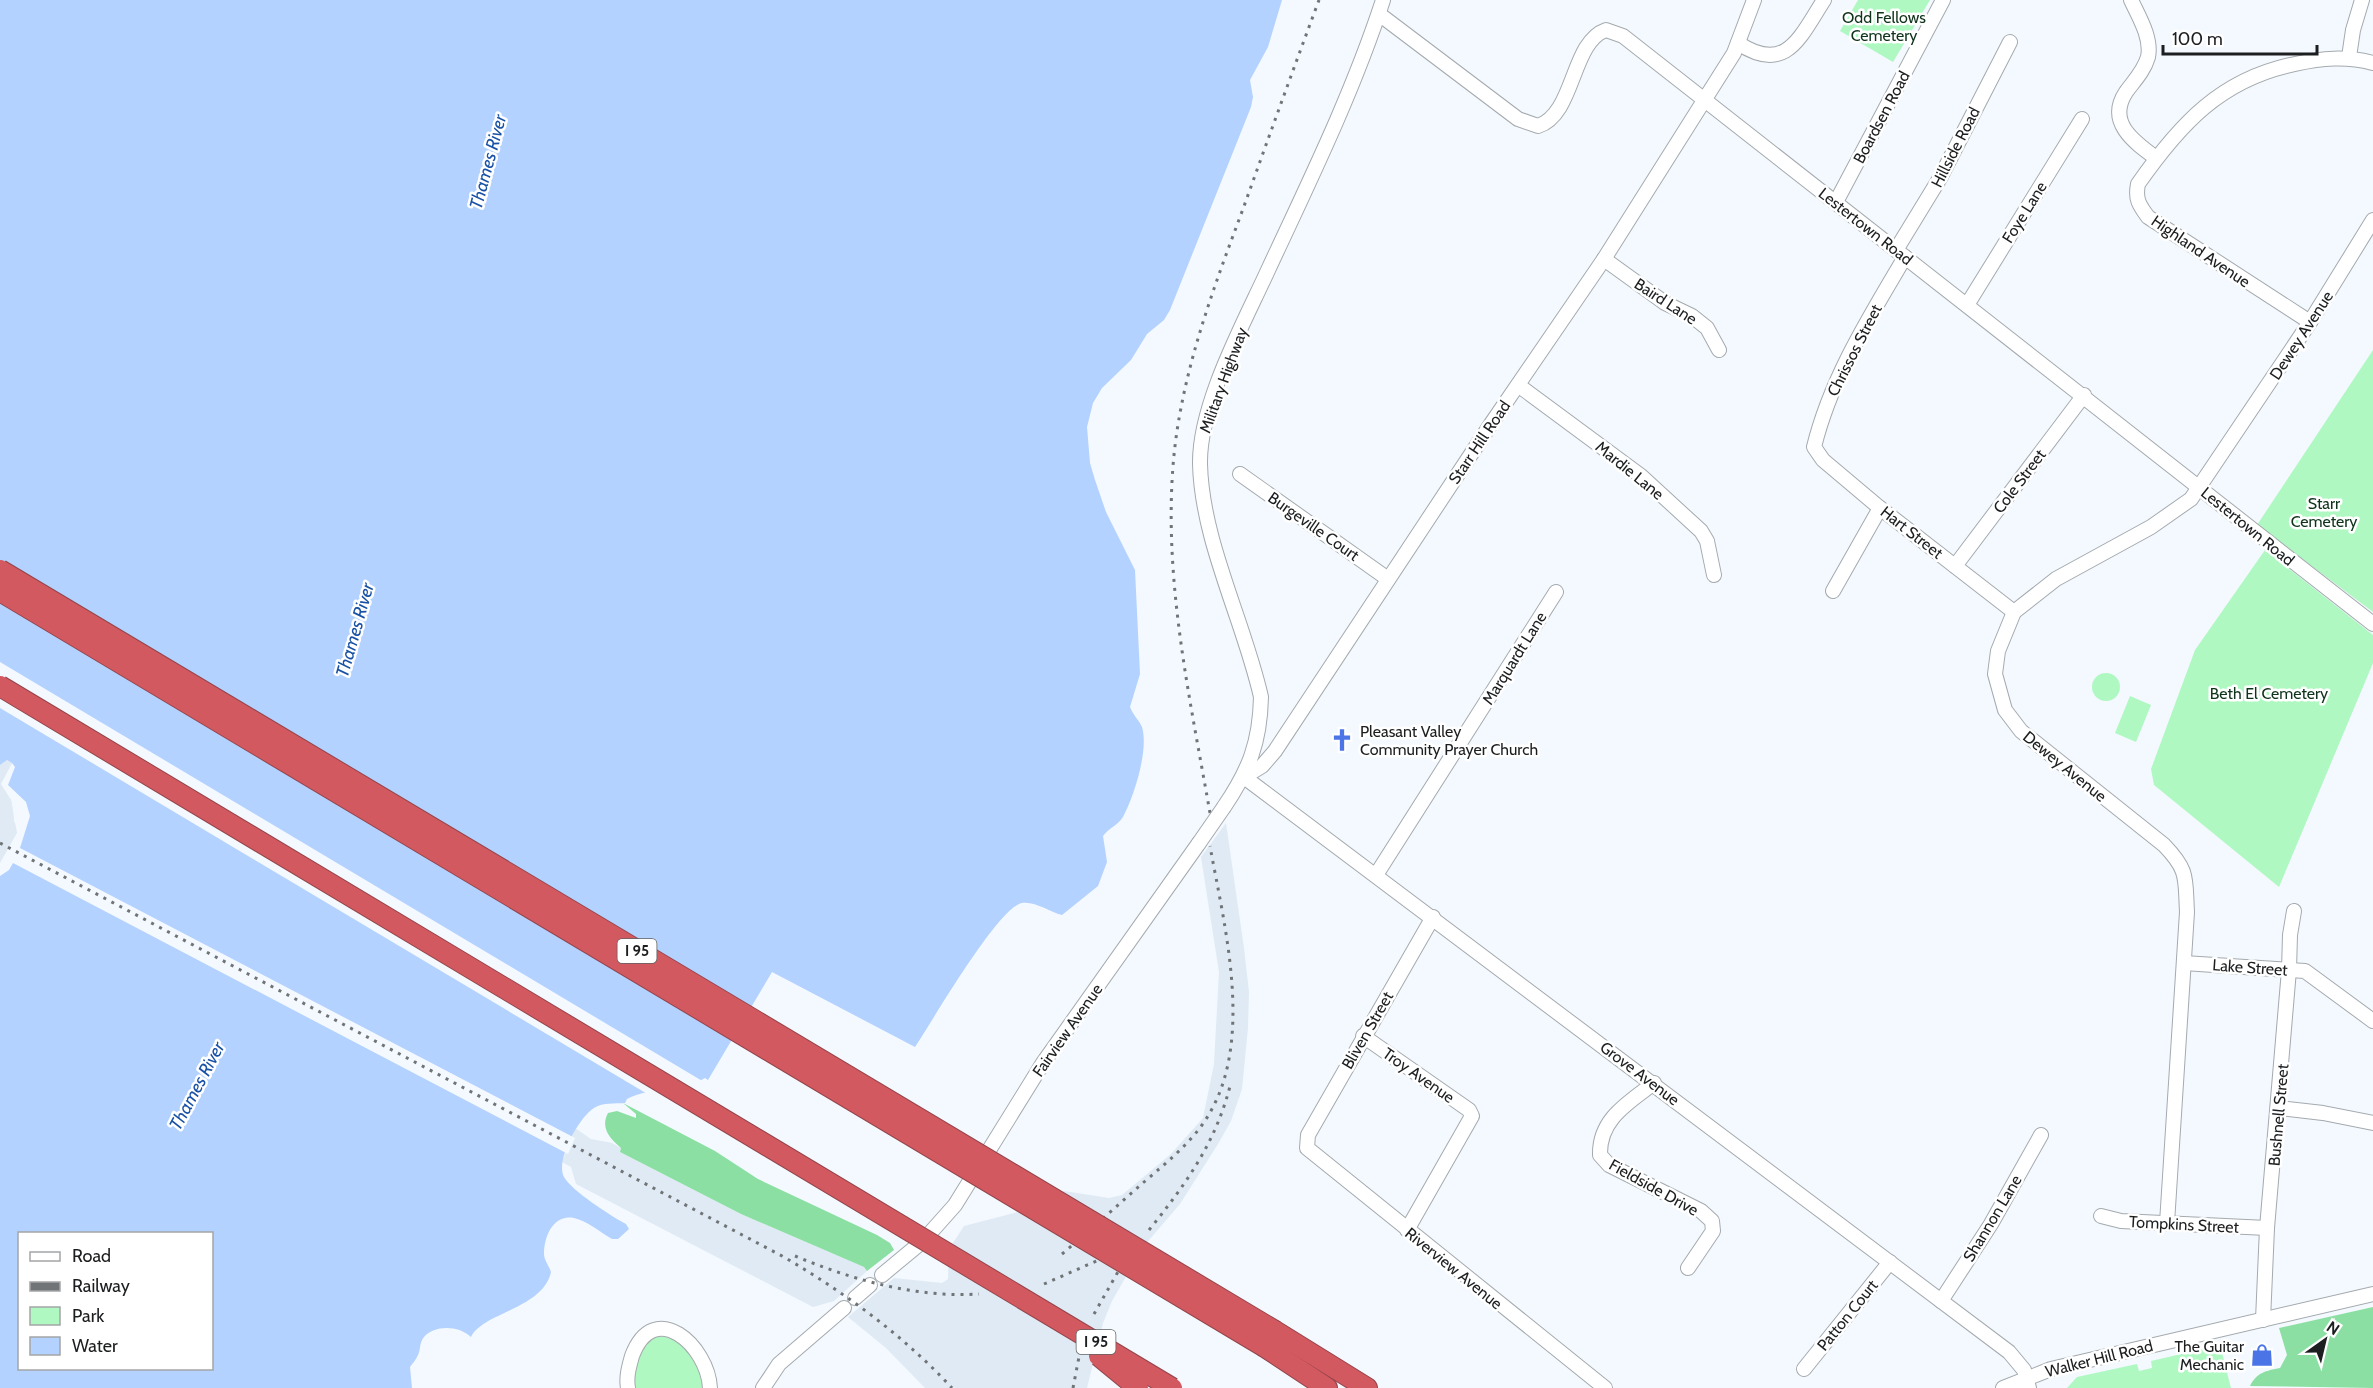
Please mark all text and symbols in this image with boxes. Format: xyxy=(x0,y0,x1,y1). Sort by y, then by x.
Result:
park label: Odd Fellows Cemetery xyxy=(1842,8,1926,45)
scale bar xyxy=(2163,18,2318,56)
text: 100 m xyxy=(2172,28,2223,50)
street label: Boardsen Road xyxy=(1849,68,1914,167)
street label: Hillside Road xyxy=(1927,104,1984,191)
water label: Thames River xyxy=(465,111,512,212)
street label: Foye Lane xyxy=(1998,178,2051,246)
street label: Lestertown Road xyxy=(1815,184,1917,269)
street label: Highland Avenue xyxy=(2148,211,2254,291)
street label: Baird Lane xyxy=(1631,274,1701,329)
street label: Dewey Avenue xyxy=(2266,287,2337,383)
street label: Chrissos Street xyxy=(1823,301,1886,399)
street label: Military Highway xyxy=(1196,325,1251,436)
street label: Starr Hill Road xyxy=(1445,397,1514,488)
street label: Mardie Lane xyxy=(1592,437,1668,504)
street label: Cole Street xyxy=(1989,445,2050,517)
street label: Lestertown Road xyxy=(2197,483,2298,570)
street label: Burgeville Court xyxy=(1265,488,1363,565)
park label: Starr Cemetery xyxy=(2291,494,2357,531)
street label: Hart Street xyxy=(1877,502,1947,563)
water label: Thames River xyxy=(331,579,379,680)
street label: Marquardt Lane xyxy=(1478,608,1551,708)
park label: Beth El Cemetery xyxy=(2210,684,2328,703)
place label: Pleasant Valley Community Prayer Church xyxy=(1360,722,1538,759)
church icon: Pleasant Valley Community Prayer Church xyxy=(1329,727,1355,753)
street label: Dewey Avenue xyxy=(2019,727,2110,806)
road number: I 95 xyxy=(618,939,656,963)
street label: Lake Street xyxy=(2212,955,2289,980)
street label: Fairview Avenue xyxy=(1028,980,1106,1080)
street label: Bliven Street xyxy=(1338,988,1398,1072)
water label: Thames River xyxy=(165,1037,230,1134)
street label: Grove Avenue xyxy=(1596,1037,1683,1109)
street label: Troy Avenue xyxy=(1379,1044,1458,1107)
street label: Bushnell Street xyxy=(2265,1063,2292,1167)
street label: Fieldside Drive xyxy=(1606,1155,1702,1220)
street label: Shannon Lane xyxy=(1959,1172,2026,1265)
street label: Tompkins Street xyxy=(2129,1212,2240,1237)
street label: Riverview Avenue xyxy=(1401,1223,1506,1313)
legend xyxy=(18,1232,213,1370)
text: Road xyxy=(72,1245,111,1267)
text: Railway xyxy=(72,1275,130,1297)
street label: Patton Court xyxy=(1813,1276,1882,1355)
text: Park xyxy=(72,1305,105,1327)
north arrow xyxy=(2295,1310,2355,1370)
text: N xyxy=(2323,1317,2343,1339)
road number: I 95 xyxy=(1076,1330,1116,1354)
text: Water xyxy=(72,1335,118,1357)
street label: Walker Hill Road xyxy=(2043,1336,2155,1381)
place label: The Guitar Mechanic xyxy=(2175,1337,2245,1374)
shop icon: The Guitar Mechanic xyxy=(2249,1342,2275,1368)

